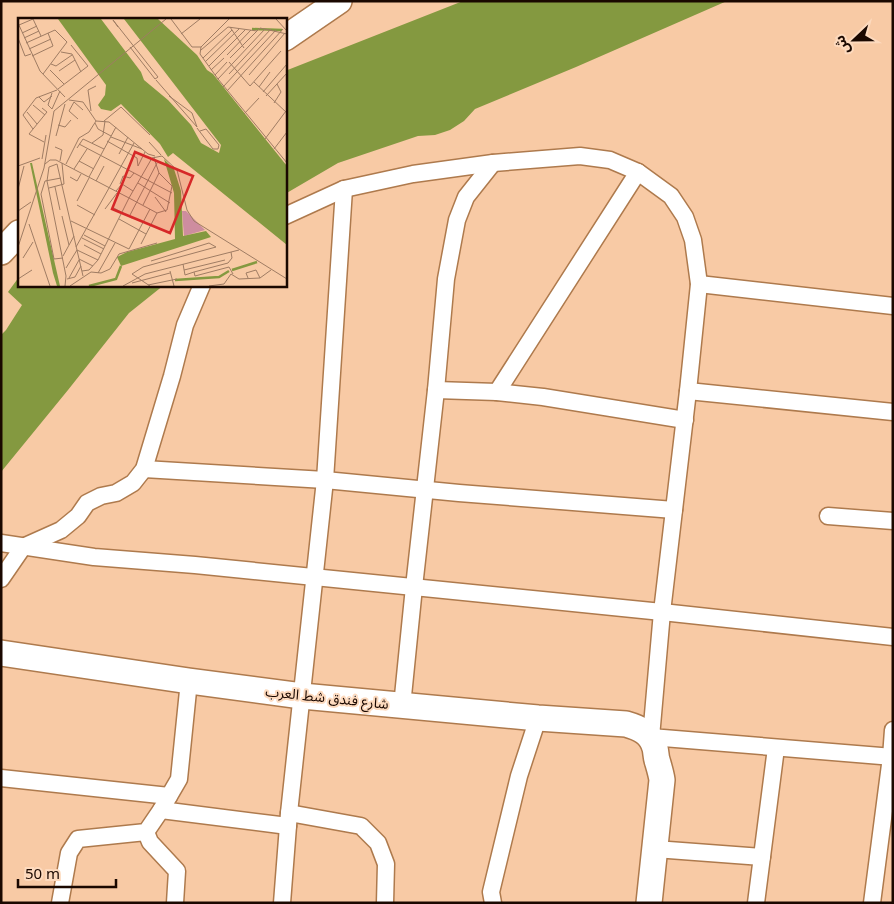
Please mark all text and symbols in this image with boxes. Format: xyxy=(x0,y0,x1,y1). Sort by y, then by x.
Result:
north arrow xyxy=(829,15,879,65)
inset map xyxy=(18,18,286,286)
text: ش xyxy=(825,30,859,59)
street label: شارع فندق شط العرب xyxy=(264,677,390,719)
scale bar xyxy=(18,856,115,888)
text: 50 m xyxy=(25,858,60,890)

